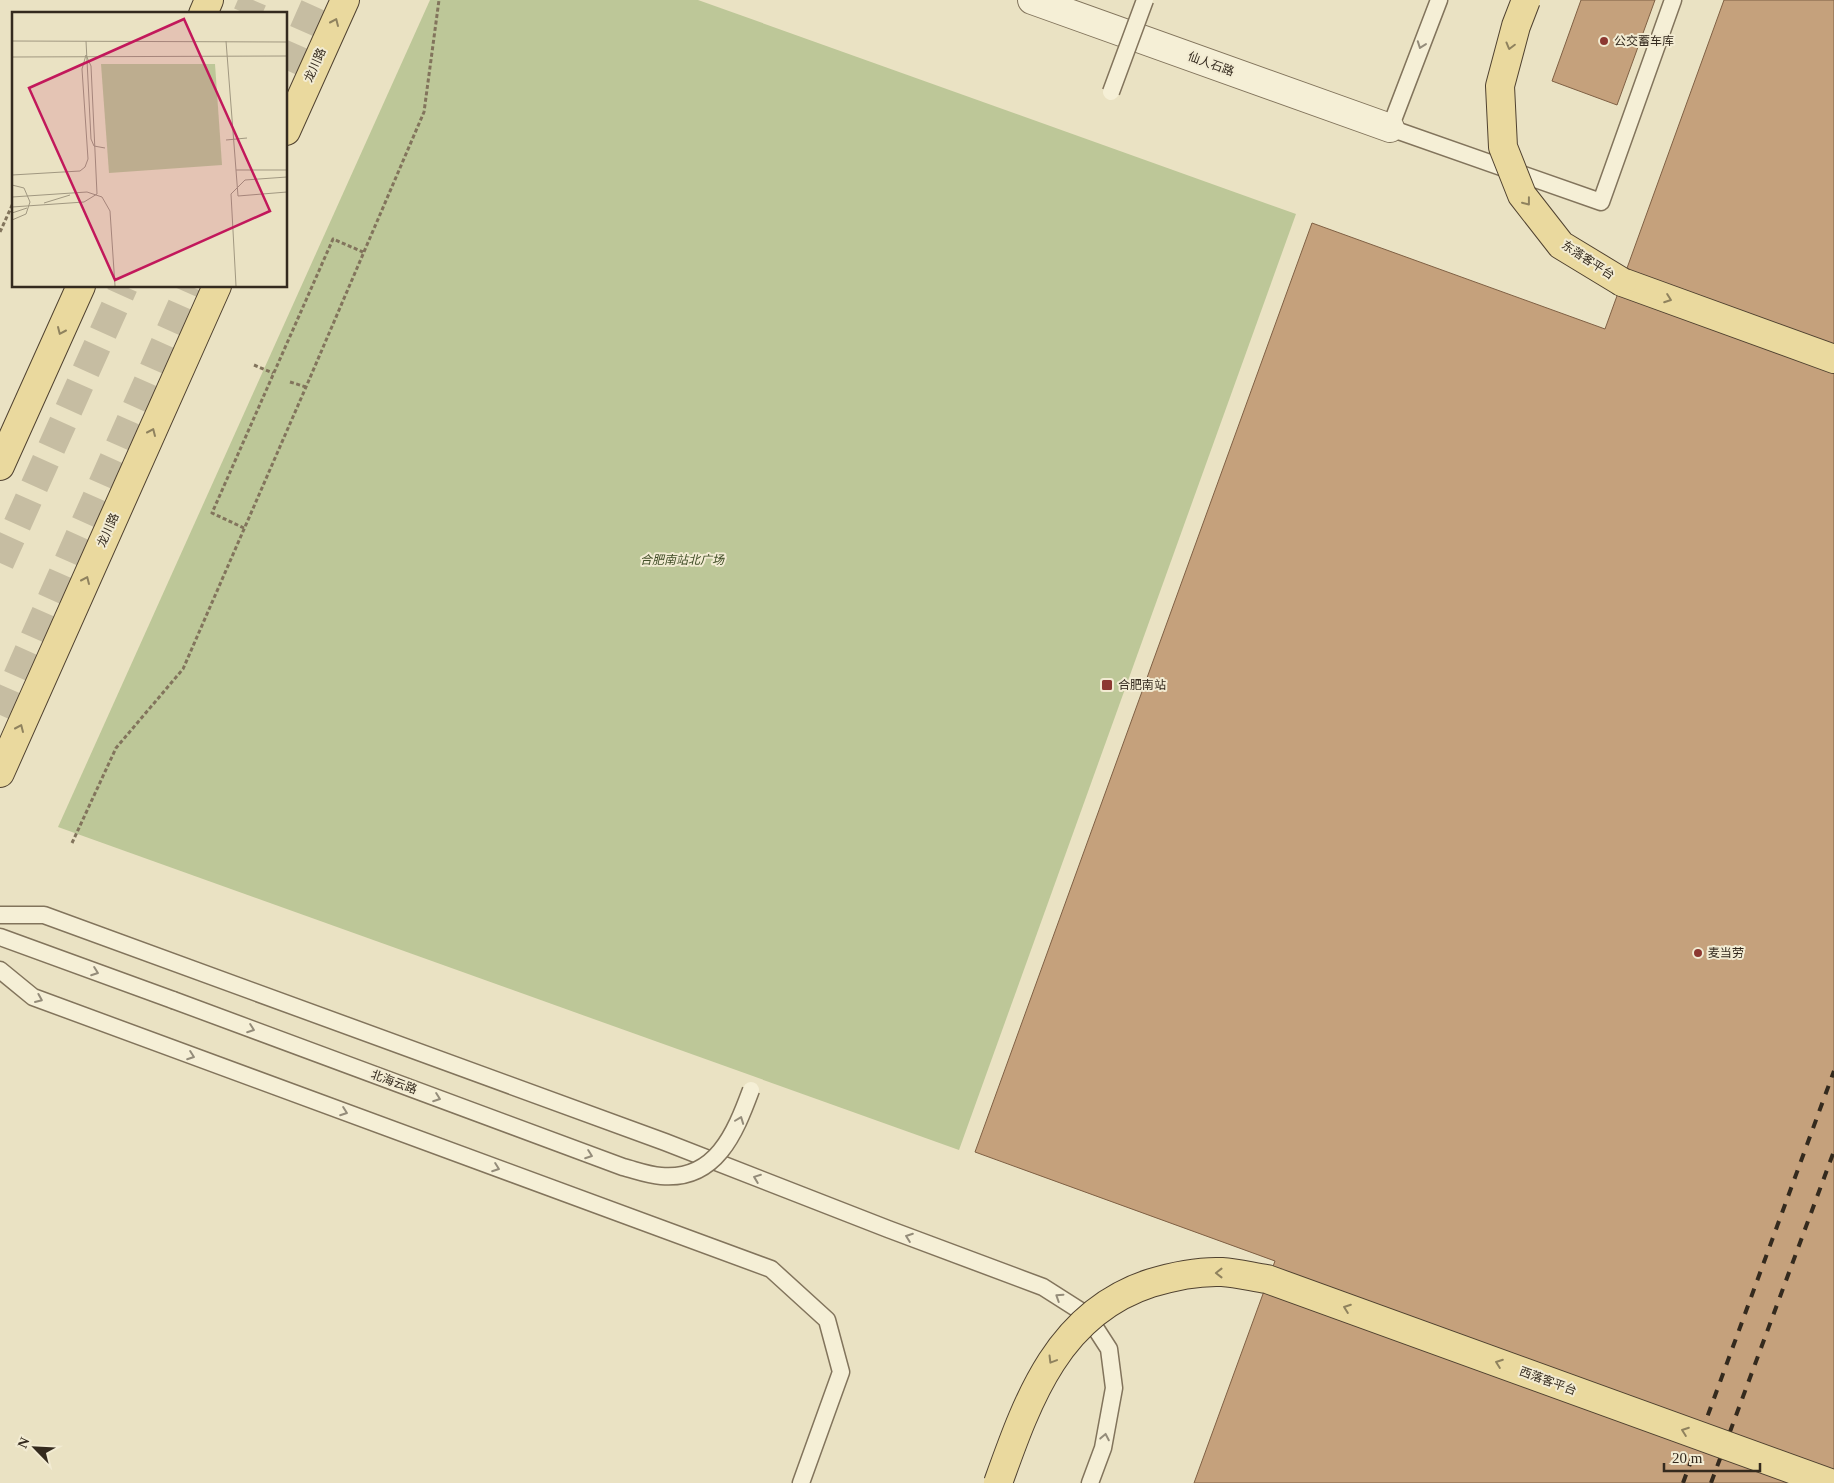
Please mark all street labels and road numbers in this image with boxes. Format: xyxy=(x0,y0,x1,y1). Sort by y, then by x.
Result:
street label: 龙川路 xyxy=(301,46,329,84)
street label: 仙人石路 xyxy=(1186,49,1236,79)
street label: 东落客平台 xyxy=(1559,238,1617,282)
street label: 龙川路 xyxy=(94,511,122,549)
street label: 北海云路 xyxy=(369,1067,419,1097)
street label: 西落客平台 xyxy=(1517,1364,1579,1398)

